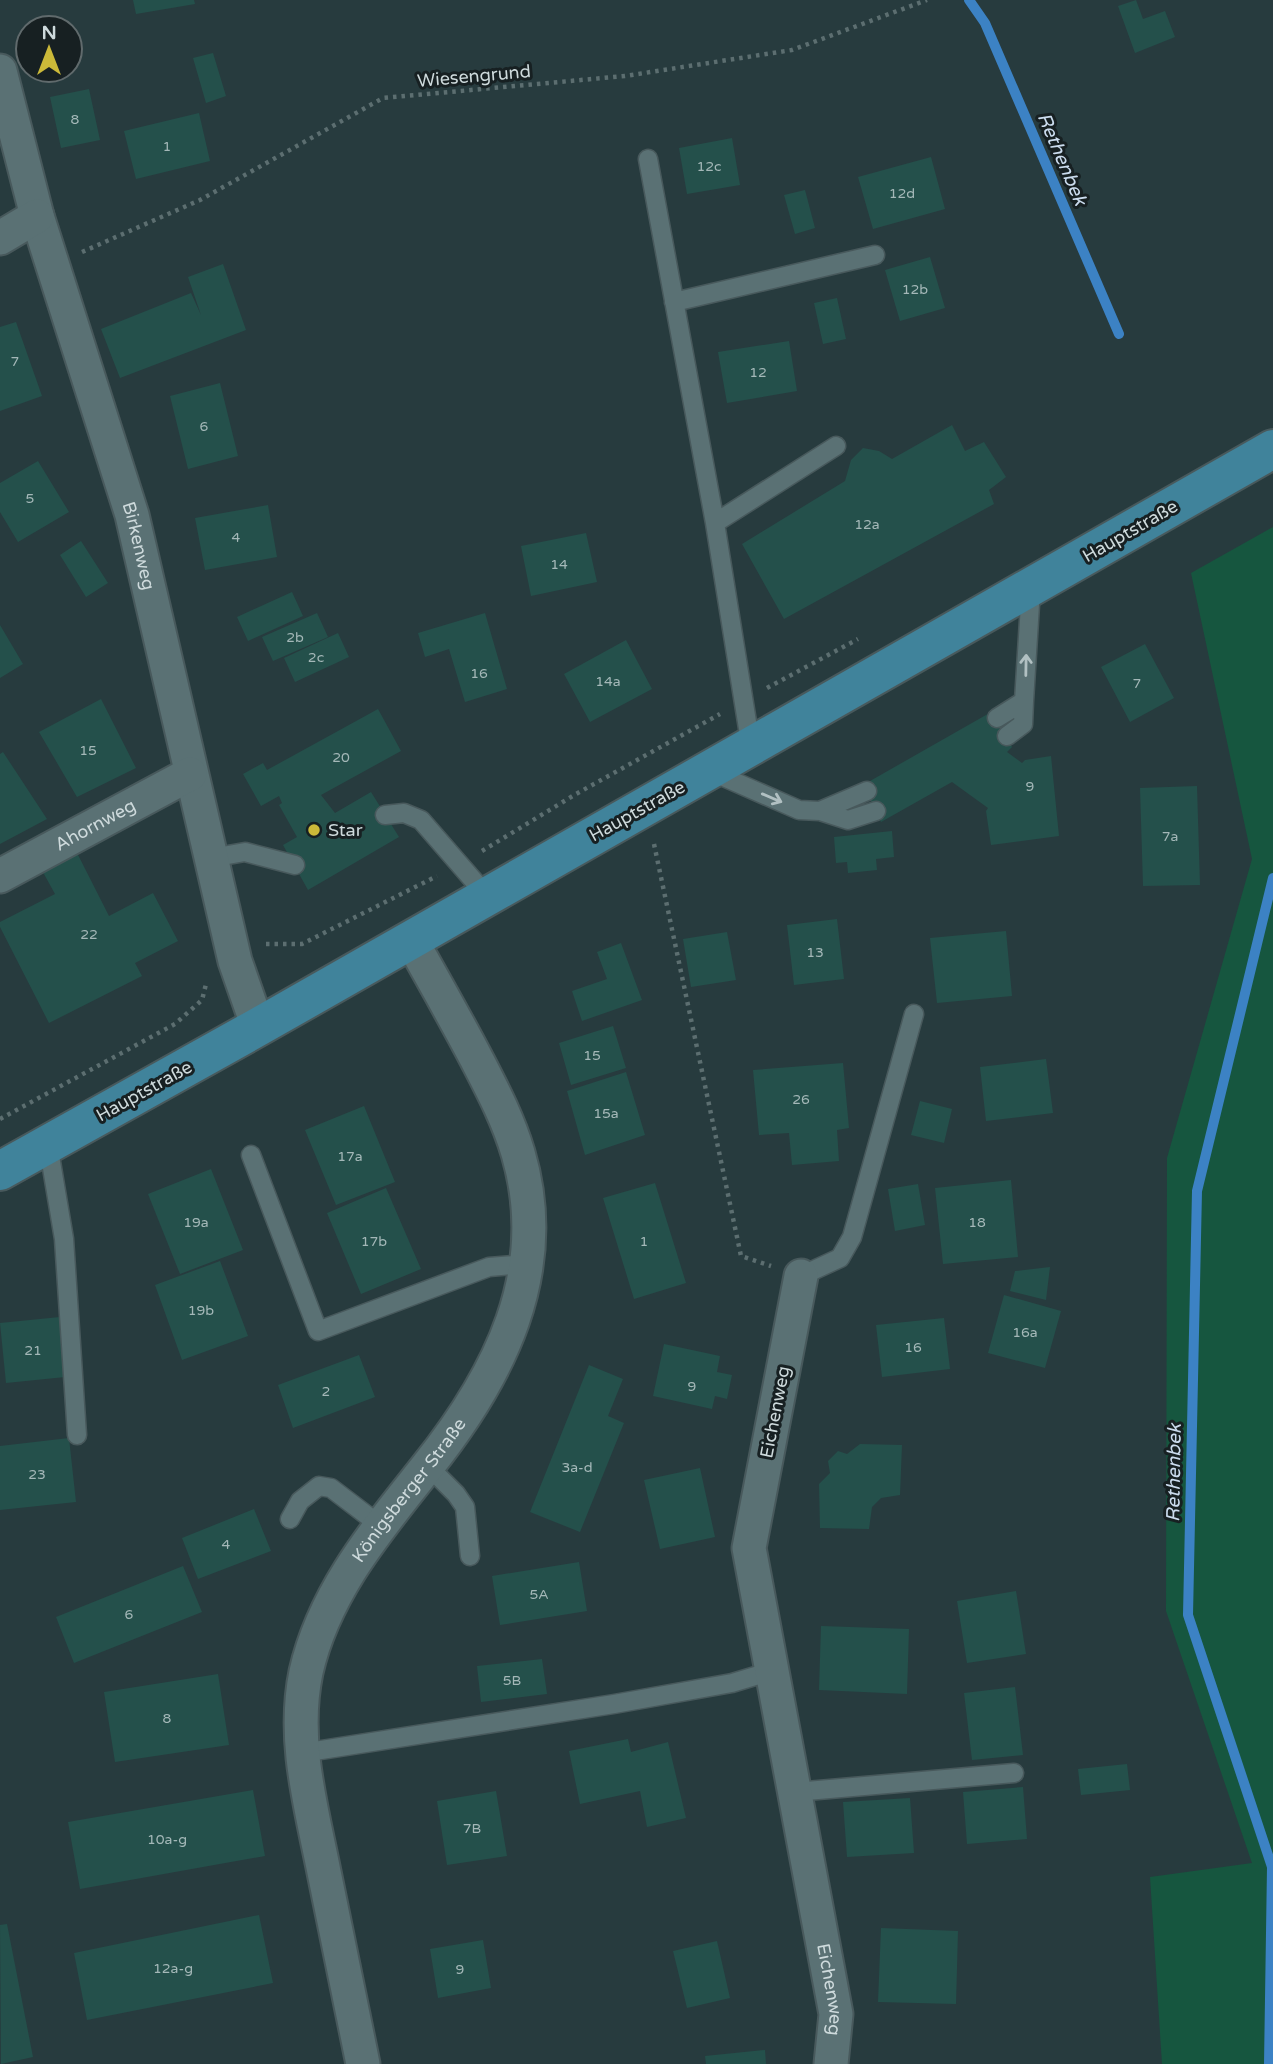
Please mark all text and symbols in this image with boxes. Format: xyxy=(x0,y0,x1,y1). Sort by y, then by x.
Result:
north arrow xyxy=(14,14,84,84)
text: N xyxy=(41,22,57,44)
street label: Wiesengrund xyxy=(416,60,532,92)
water label: Rethenbek xyxy=(1033,109,1092,210)
house number: 8 xyxy=(71,111,80,128)
house number: 1 xyxy=(163,138,171,155)
house number: 12c xyxy=(696,158,722,175)
house number: 12d xyxy=(889,185,915,202)
house number: 12b xyxy=(902,281,928,298)
house number: 7 xyxy=(11,353,19,370)
house number: 12 xyxy=(749,364,767,381)
house number: 6 xyxy=(200,418,209,435)
house number: 5 xyxy=(26,490,34,507)
street label: Hauptstraße xyxy=(1078,495,1182,567)
street label: Birkenweg xyxy=(117,499,160,592)
house number: 12a xyxy=(854,516,880,533)
house number: 4 xyxy=(232,529,241,546)
house number: 14 xyxy=(550,556,568,573)
house number: 2b xyxy=(286,629,304,646)
house number: 2c xyxy=(308,649,324,666)
one-way arrow xyxy=(1019,654,1033,677)
house number: 16 xyxy=(470,665,488,682)
house number: 14a xyxy=(595,673,621,690)
house number: 7 xyxy=(1133,675,1141,692)
house number: 15 xyxy=(79,742,97,759)
house number: 20 xyxy=(332,749,350,766)
street label: Hauptstraße xyxy=(585,776,689,846)
house number: 9 xyxy=(1026,778,1034,795)
one-way arrow xyxy=(761,793,782,806)
street label: Ahornweg xyxy=(51,794,139,856)
place label: Star xyxy=(328,819,363,841)
marker: Star xyxy=(306,822,322,838)
house number: 7a xyxy=(1162,828,1178,845)
house number: 22 xyxy=(80,926,98,943)
house number: 13 xyxy=(806,944,824,961)
house number: 15 xyxy=(583,1047,601,1064)
street label: Hauptstraße xyxy=(92,1056,196,1126)
house number: 26 xyxy=(792,1091,810,1108)
house number: 15a xyxy=(593,1105,619,1122)
house number: 17a xyxy=(337,1148,363,1165)
house number: 19a xyxy=(183,1214,209,1231)
house number: 18 xyxy=(968,1214,986,1231)
house number: 17b xyxy=(361,1233,387,1250)
house number: 1 xyxy=(640,1233,648,1250)
house number: 19b xyxy=(188,1302,214,1319)
house number: 16a xyxy=(1012,1324,1038,1341)
house number: 16 xyxy=(904,1339,922,1356)
house number: 21 xyxy=(24,1342,42,1359)
street label: Eichenweg xyxy=(755,1364,795,1460)
house number: 9 xyxy=(688,1378,696,1395)
house number: 2 xyxy=(322,1383,330,1400)
street label: Königsberger Straße xyxy=(347,1414,471,1567)
water label: Rethenbek xyxy=(1162,1422,1186,1522)
house number: 3a-d xyxy=(561,1459,593,1476)
house number: 23 xyxy=(28,1466,46,1483)
house number: 4 xyxy=(222,1536,231,1553)
house number: 5A xyxy=(529,1586,549,1603)
house number: 6 xyxy=(125,1606,134,1623)
house number: 5B xyxy=(503,1672,521,1689)
house number: 8 xyxy=(163,1710,172,1727)
house number: 7B xyxy=(463,1820,481,1837)
house number: 10a-g xyxy=(147,1831,187,1848)
street label: Eichenweg xyxy=(812,1942,847,2037)
house number: 12a-g xyxy=(153,1960,193,1977)
house number: 9 xyxy=(456,1961,464,1978)

